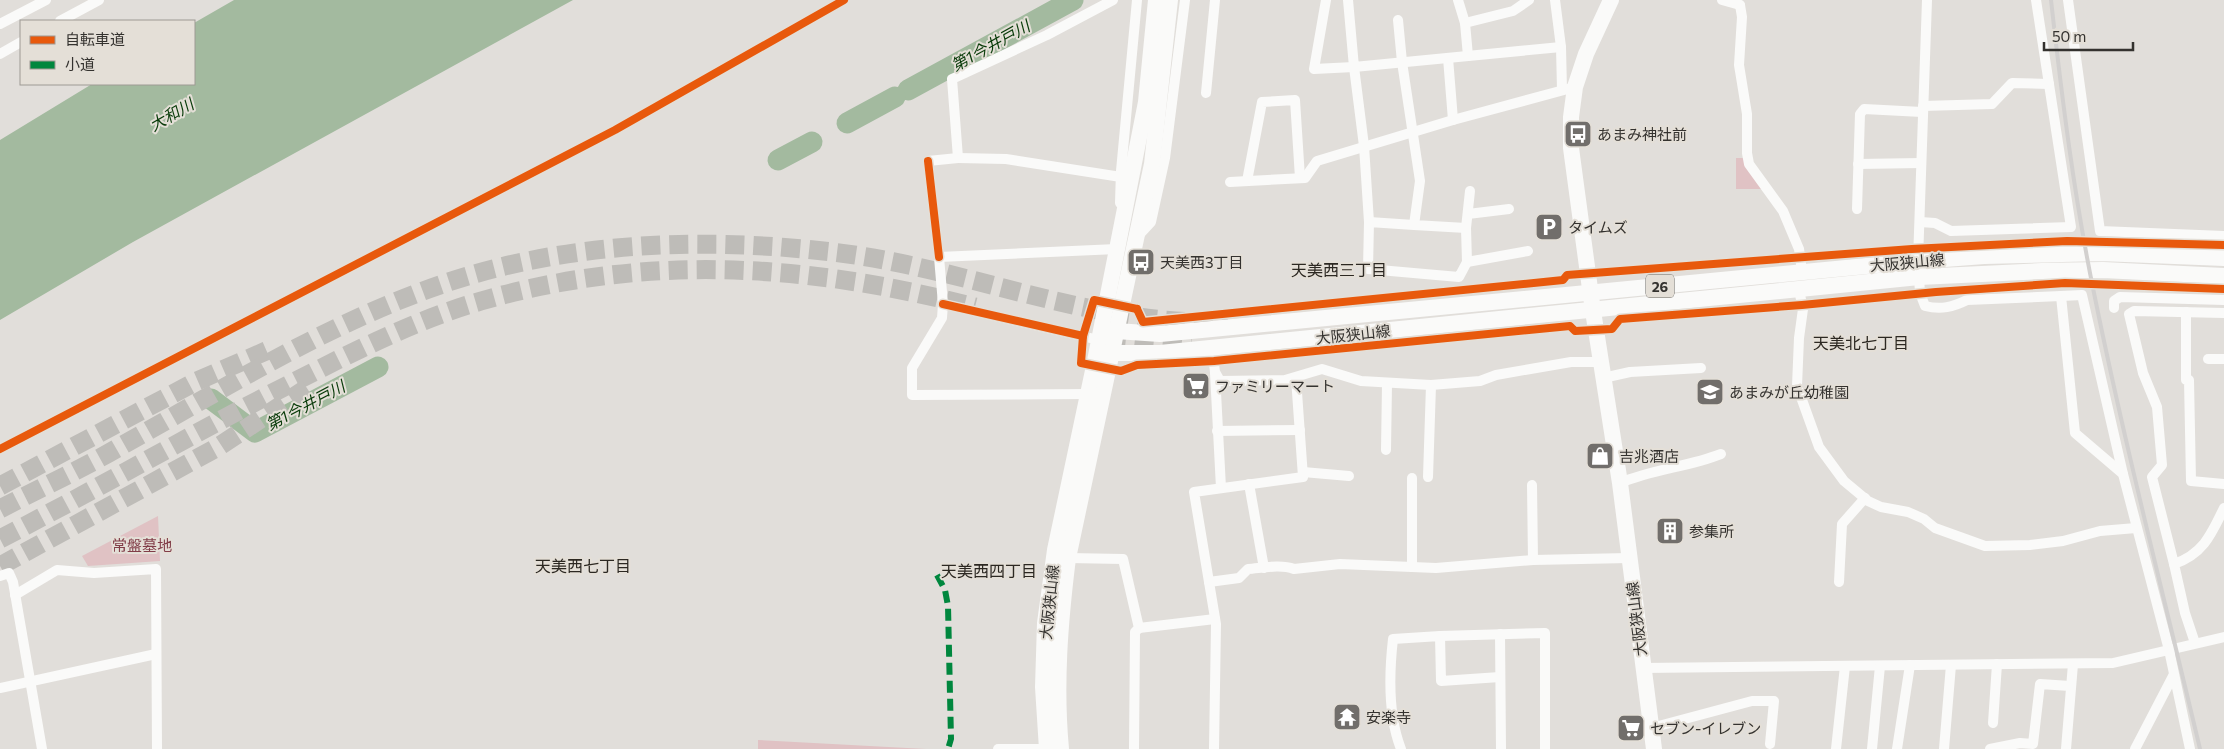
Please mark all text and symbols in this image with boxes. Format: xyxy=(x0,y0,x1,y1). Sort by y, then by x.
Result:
water label: 第1今井戸川 xyxy=(947,15,1034,74)
legend xyxy=(20,20,195,85)
scale bar xyxy=(2044,20,2133,52)
text: 50 m xyxy=(2052,27,2086,45)
text: 自転車道 xyxy=(65,30,125,48)
text: 小道 xyxy=(65,55,95,73)
water label: 大和川 xyxy=(145,93,198,134)
bus stop icon: あまみ神社前 xyxy=(1563,119,1593,149)
place label: あまみ神社前 xyxy=(1597,125,1687,143)
parking icon: タイムズ xyxy=(1534,212,1564,242)
place label: タイムズ xyxy=(1568,218,1628,236)
bus stop icon: 天美西3丁目 xyxy=(1126,247,1156,277)
street label: 大阪狭山線 xyxy=(1869,250,1945,274)
place label: 天美西3丁目 xyxy=(1160,253,1244,271)
district label: 天美西三丁目 xyxy=(1291,260,1387,279)
road number: 26 xyxy=(1646,274,1674,298)
street label: 大阪狭山線 xyxy=(1315,321,1391,347)
district label: 天美北七丁目 xyxy=(1813,333,1909,352)
supermarket icon: ファミリーマート xyxy=(1181,371,1211,401)
water label: 第1今井戸川 xyxy=(262,375,350,434)
place label: ファミリーマート xyxy=(1215,377,1335,395)
school or university icon: あまみが丘幼稚園 xyxy=(1695,377,1725,407)
place label: あまみが丘幼稚園 xyxy=(1729,383,1849,401)
shop icon: 吉兆酒店 xyxy=(1585,441,1615,471)
place label: 吉兆酒店 xyxy=(1619,447,1679,465)
building icon: 参集所 xyxy=(1655,516,1685,546)
place label: 参集所 xyxy=(1689,522,1734,540)
park label: 常盤墓地 xyxy=(112,536,172,554)
district label: 天美西七丁目 xyxy=(535,556,631,575)
district label: 天美西四丁目 xyxy=(941,561,1037,580)
street label: 大阪狭山線 xyxy=(1036,564,1062,640)
street label: 大阪狭山線 xyxy=(1622,581,1650,657)
temple icon: 安楽寺 xyxy=(1332,702,1362,732)
place label: 安楽寺 xyxy=(1366,708,1411,726)
supermarket icon: セブン-イレブン xyxy=(1616,713,1646,743)
place label: セブン-イレブン xyxy=(1650,719,1761,737)

